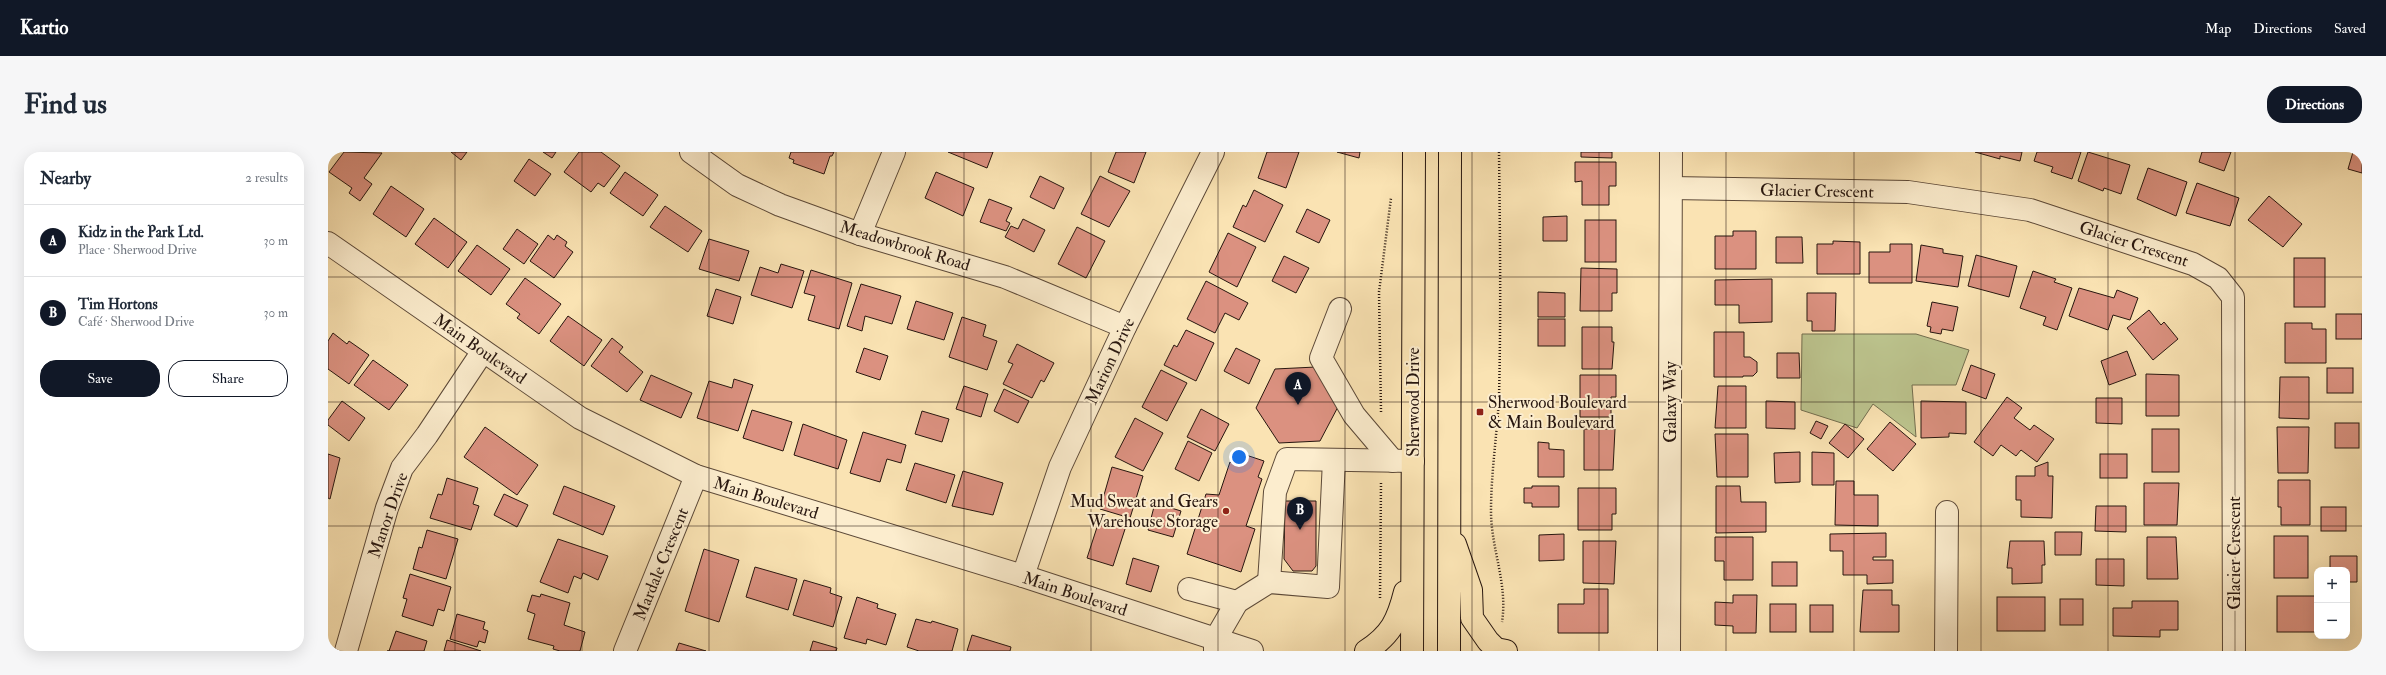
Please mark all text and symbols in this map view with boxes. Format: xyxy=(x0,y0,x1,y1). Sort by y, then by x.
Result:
text: Kartio xyxy=(20,16,68,40)
text: Map xyxy=(2205,20,2231,37)
text: Directions xyxy=(2253,20,2312,37)
text: Saved xyxy=(2334,20,2366,37)
button: Directions xyxy=(2267,86,2362,123)
text: Find us xyxy=(24,87,107,122)
text: Nearby xyxy=(40,168,91,189)
text: 2 results xyxy=(245,170,288,186)
street label: Glacier Crescent xyxy=(1760,180,1874,202)
street label: Meadowbrook Road xyxy=(837,216,973,276)
street label: Glacier Crescent xyxy=(2077,216,2192,272)
text: Kidz in the Park Ltd. xyxy=(78,223,204,242)
text: A xyxy=(49,233,57,249)
text: 30 m xyxy=(264,233,288,249)
text: Place · Sherwood Drive xyxy=(78,242,197,258)
text: Tim Hortons xyxy=(78,295,158,314)
text: B xyxy=(49,305,57,321)
text: 30 m xyxy=(264,305,288,321)
street label: Main Boulevard xyxy=(430,309,531,389)
text: Café · Sherwood Drive xyxy=(78,314,194,330)
street label: Marion Drive xyxy=(1081,314,1139,408)
street label: Sherwood Drive xyxy=(1403,347,1424,457)
button: Save xyxy=(40,360,160,397)
button: Share xyxy=(168,360,288,397)
street label: Galaxy Way xyxy=(1660,361,1682,443)
pin: A xyxy=(1285,372,1311,405)
place label: Sherwood Boulevard & Main Boulevard xyxy=(1488,392,1627,433)
marker: Sherwood Boulevard & Main Boulevard xyxy=(1475,407,1485,417)
your location xyxy=(1229,447,1249,467)
street label: Manor Drive xyxy=(364,469,412,561)
street label: Main Boulevard xyxy=(711,472,822,524)
place label: Mud Sweat and Gears Warehouse Storage xyxy=(1070,491,1218,532)
street label: Glacier Crescent xyxy=(2224,496,2245,610)
pin: B xyxy=(1287,497,1313,530)
street label: Mardale Crescent xyxy=(629,504,693,623)
marker: Mud Sweat and Gears Warehouse Storage xyxy=(1221,506,1231,516)
street label: Main Boulevard xyxy=(1020,567,1130,621)
map controls xyxy=(2314,567,2350,639)
button: + xyxy=(2314,567,2350,603)
button: − xyxy=(2314,603,2350,639)

